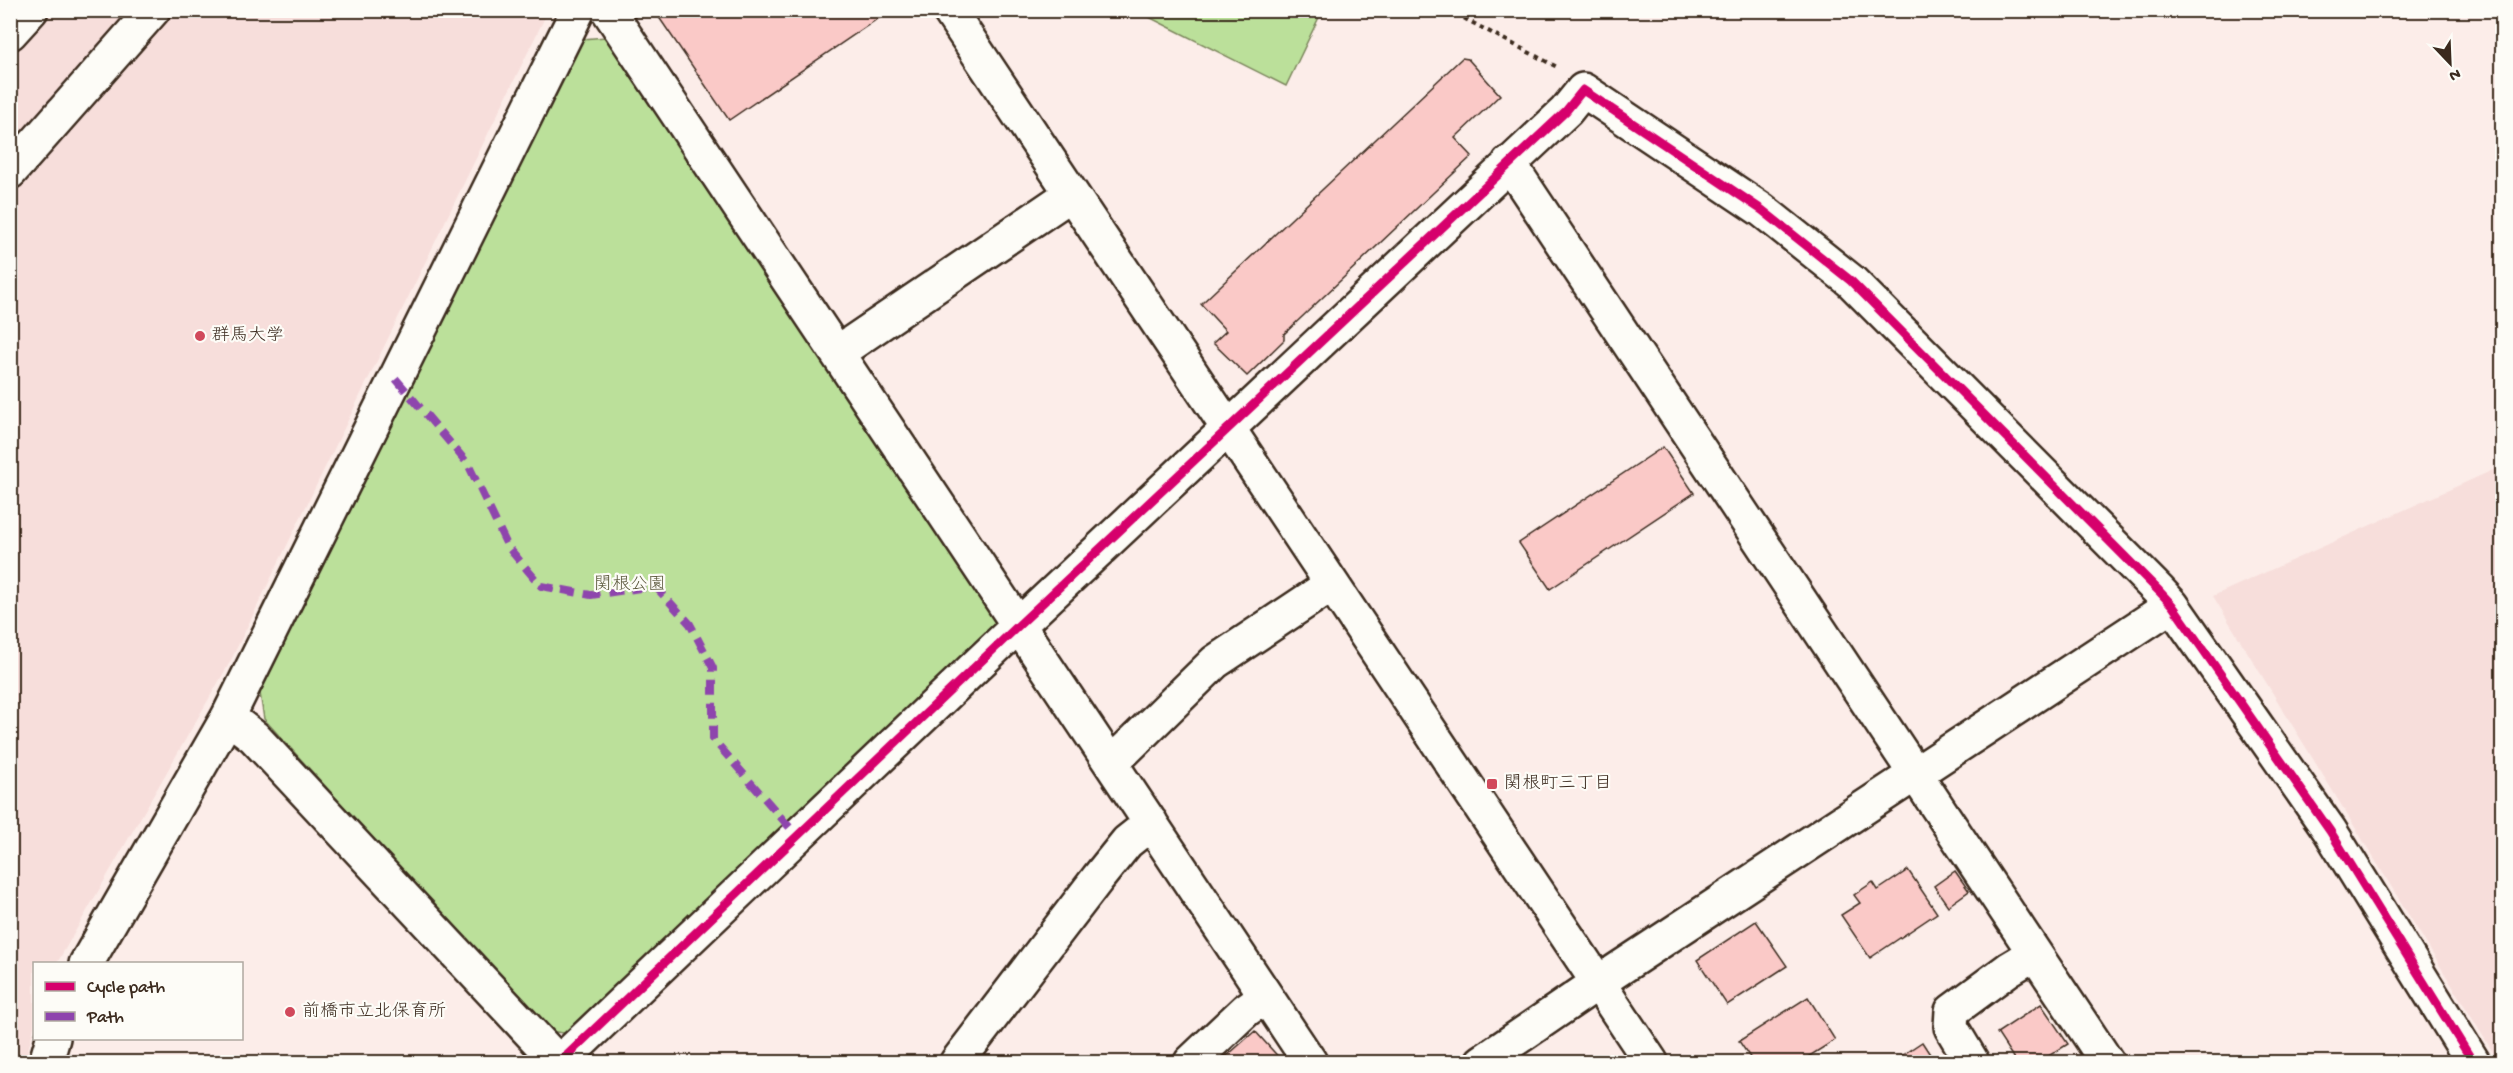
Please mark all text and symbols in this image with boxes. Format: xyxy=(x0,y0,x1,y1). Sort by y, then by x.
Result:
north arrow xyxy=(2420,33,2480,93)
text: N xyxy=(2445,63,2463,85)
place label: 群馬大学 xyxy=(212,325,284,347)
marker: 群馬大学 xyxy=(193,329,207,343)
park label: 関根公園 xyxy=(594,574,666,596)
place label: 関根町三丁目 xyxy=(1504,773,1612,795)
marker: 関根町三丁目 xyxy=(1485,777,1499,791)
legend xyxy=(33,962,243,1040)
text: Cycle path xyxy=(87,978,165,999)
place label: 前橋市立北保育所 xyxy=(302,1001,446,1023)
marker: 前橋市立北保育所 xyxy=(283,1005,297,1019)
text: Path xyxy=(86,1008,124,1029)

